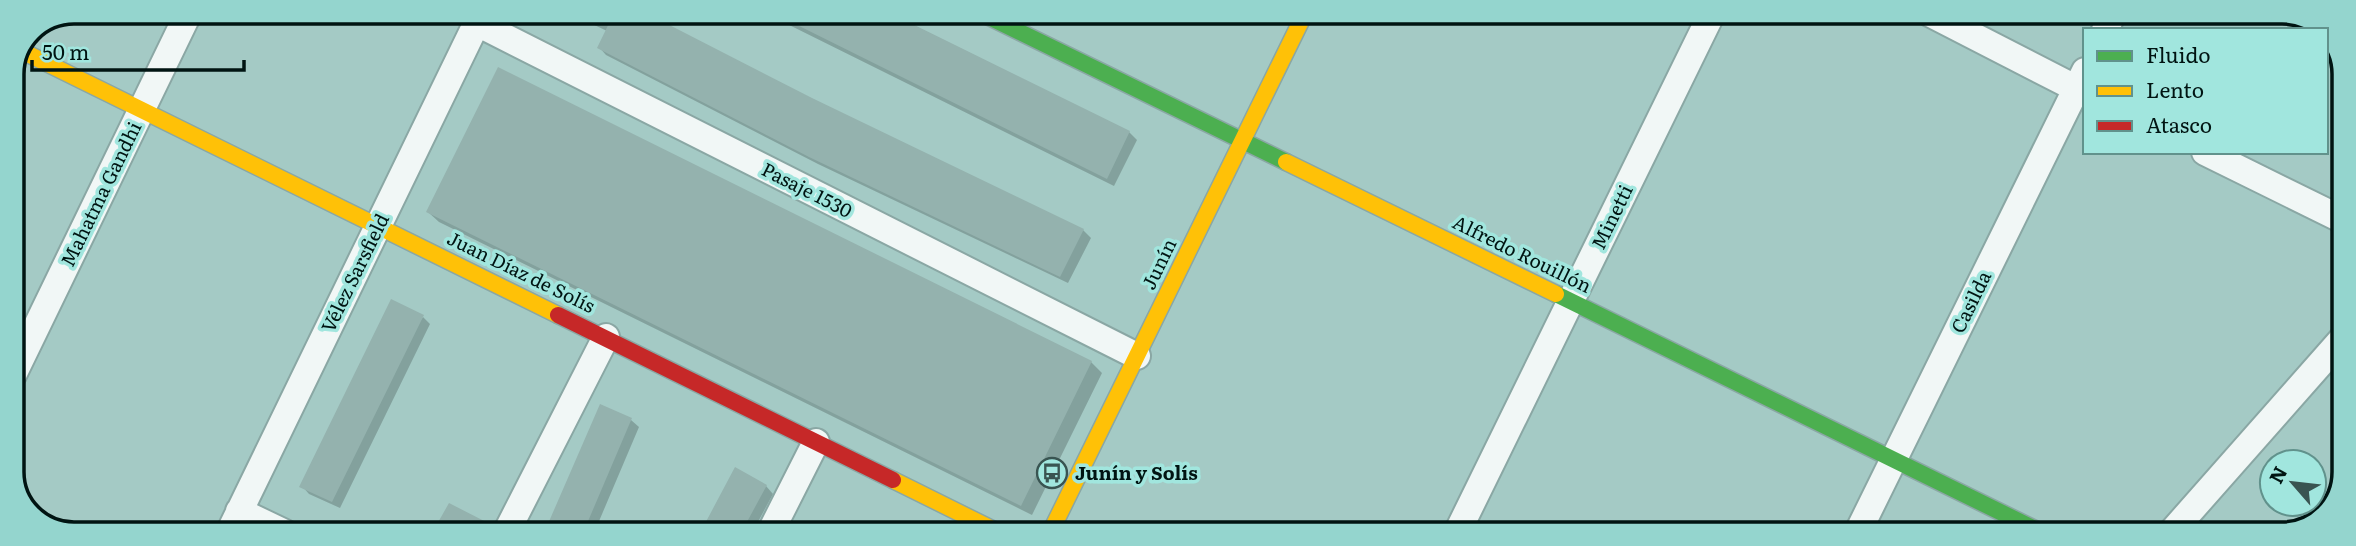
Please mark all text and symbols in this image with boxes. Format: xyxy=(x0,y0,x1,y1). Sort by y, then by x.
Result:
scale bar xyxy=(32,28,243,72)
legend xyxy=(2083,28,2328,154)
text: 50 m xyxy=(42,35,89,66)
text: Fluido xyxy=(2146,38,2210,69)
text: Lento xyxy=(2146,73,2204,104)
text: Atasco xyxy=(2146,108,2212,139)
street label: Mahatma Gandhi xyxy=(53,116,147,271)
street label: Pasaje 1530 xyxy=(757,154,858,224)
street label: Minetti xyxy=(1583,179,1639,254)
street label: Alfredo Rouillón xyxy=(1448,207,1597,299)
street label: Vélez Sarsfield xyxy=(313,208,395,337)
street label: Juan Díaz de Solís xyxy=(443,223,600,319)
street label: Junín xyxy=(1134,233,1182,294)
street label: Casilda xyxy=(1943,265,1998,337)
north arrow xyxy=(2258,448,2328,518)
bus stop icon: Junín y Solís xyxy=(1035,456,1069,490)
place label: Junín y Solís xyxy=(1075,458,1198,486)
text: N xyxy=(2261,461,2293,488)

